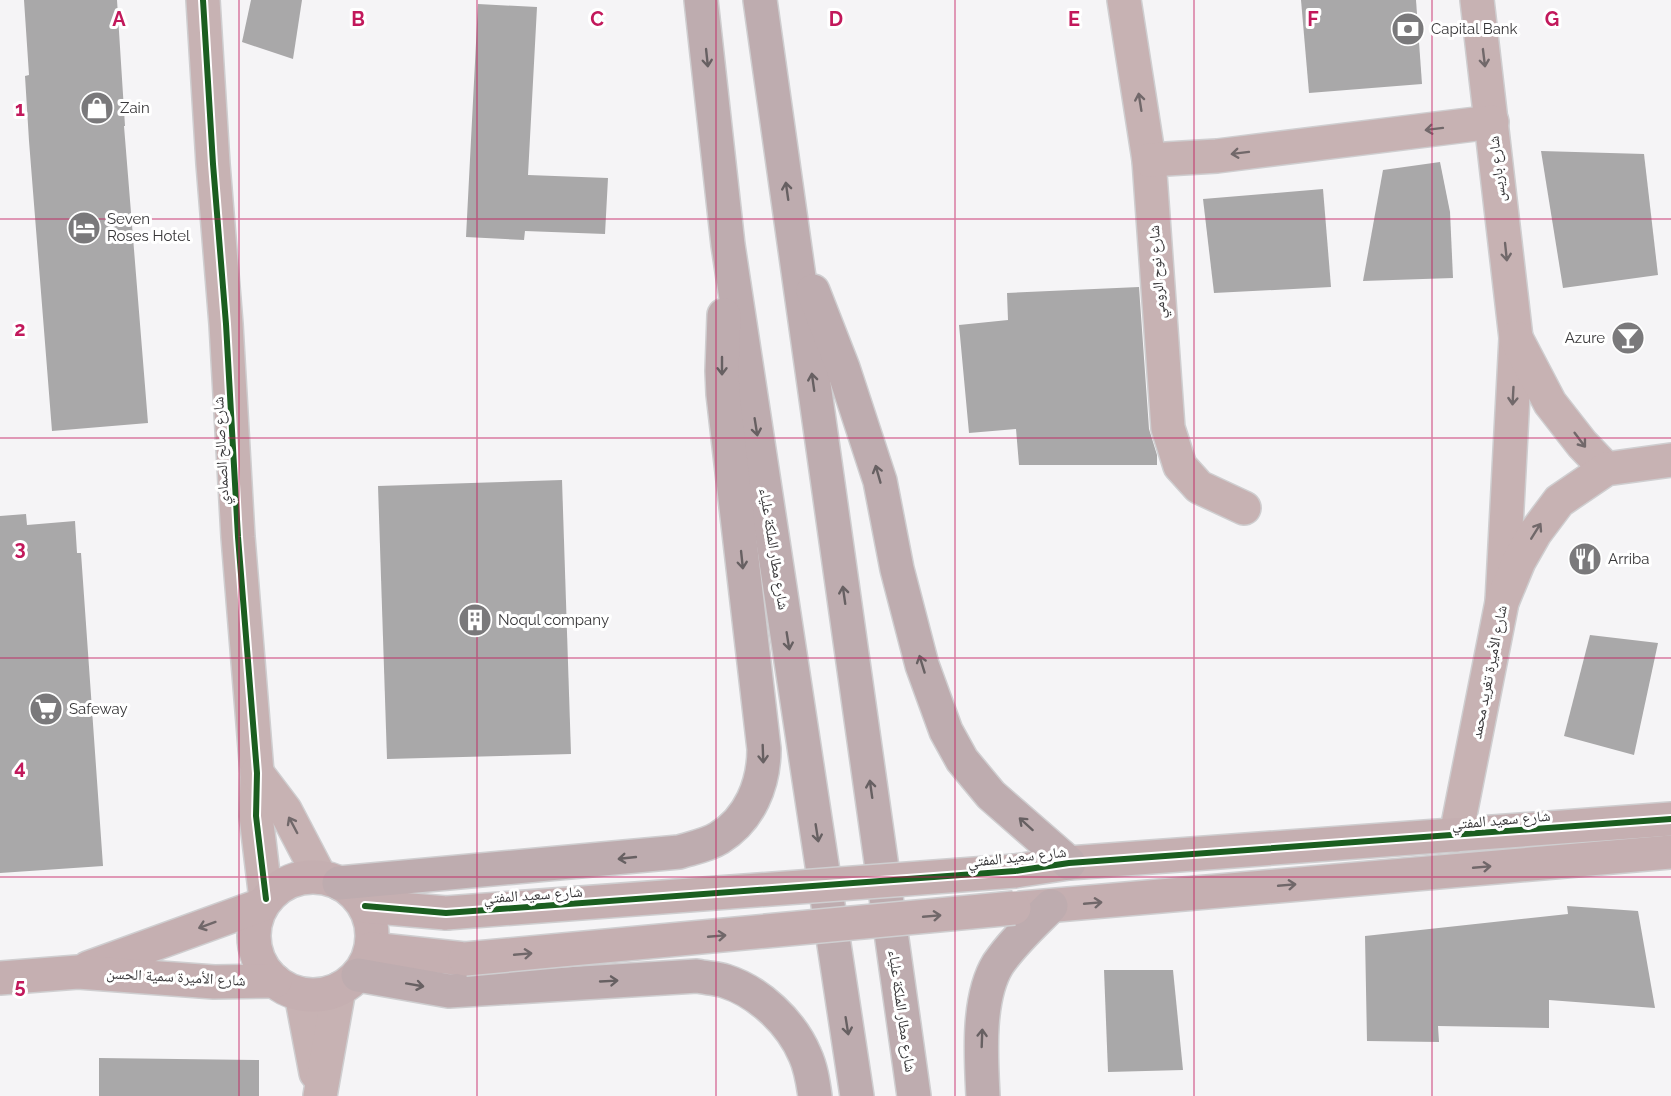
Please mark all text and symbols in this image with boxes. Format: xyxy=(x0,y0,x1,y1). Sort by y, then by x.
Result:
text: A xyxy=(112,7,126,31)
text: B xyxy=(351,7,365,31)
text: C xyxy=(590,7,604,31)
text: D xyxy=(829,7,843,31)
text: E xyxy=(1068,7,1080,31)
text: F xyxy=(1307,7,1319,31)
text: G xyxy=(1545,7,1559,31)
bank icon: Capital Bank xyxy=(1390,11,1426,47)
place label: Capital Bank xyxy=(1431,20,1518,38)
one-way arrow xyxy=(702,48,713,68)
one-way arrow xyxy=(1479,48,1490,67)
shop icon: Zain xyxy=(79,90,115,126)
one-way arrow xyxy=(1135,93,1146,112)
text: 1 xyxy=(15,97,25,121)
place label: Zain xyxy=(120,99,150,117)
one-way arrow xyxy=(1425,124,1444,135)
street label: شارع باريس xyxy=(1485,135,1510,203)
one-way arrow xyxy=(1231,148,1251,159)
one-way arrow xyxy=(781,182,792,201)
hotel icon: Seven Roses Hotel xyxy=(66,210,102,246)
place label: Seven Roses Hotel xyxy=(107,210,191,245)
street label: شارع نوح الرومي xyxy=(1145,224,1172,319)
one-way arrow xyxy=(1501,241,1512,261)
text: 2 xyxy=(14,317,26,341)
bar icon: Azure xyxy=(1610,320,1646,356)
place label: Azure xyxy=(1565,329,1605,347)
one-way arrow xyxy=(716,356,728,375)
one-way arrow xyxy=(808,372,819,392)
one-way arrow xyxy=(1507,386,1518,406)
street label: شارع صالح الصمادي xyxy=(209,396,236,506)
one-way arrow xyxy=(751,417,762,436)
one-way arrow xyxy=(1573,432,1586,448)
one-way arrow xyxy=(872,465,883,484)
street label: شارع مطار الملكة علياء xyxy=(754,487,793,612)
one-way arrow xyxy=(1531,523,1543,540)
text: 3 xyxy=(14,536,26,560)
restaurant icon: Arriba xyxy=(1567,541,1603,577)
one-way arrow xyxy=(737,549,748,569)
place label: Arriba xyxy=(1608,550,1649,568)
one-way arrow xyxy=(838,586,849,606)
building icon: Noqul company xyxy=(457,602,493,638)
street label: شارع الأميرة تغريد محمد xyxy=(1467,604,1512,740)
place label: Noqul company xyxy=(498,611,609,629)
one-way arrow xyxy=(783,630,794,650)
one-way arrow xyxy=(916,655,927,674)
supermarket icon: Safeway xyxy=(28,691,64,727)
place label: Safeway xyxy=(69,700,128,718)
one-way arrow xyxy=(758,743,769,763)
text: 4 xyxy=(14,755,26,779)
one-way arrow xyxy=(865,779,876,799)
street label: شارع سعيد المفتي xyxy=(1451,807,1552,836)
one-way arrow xyxy=(287,816,298,834)
one-way arrow xyxy=(1019,817,1034,831)
one-way arrow xyxy=(812,823,823,843)
street label: شارع سعيد المفتي xyxy=(967,843,1068,874)
one-way arrow xyxy=(617,852,637,863)
one-way arrow xyxy=(1471,861,1491,872)
one-way arrow xyxy=(1277,879,1297,890)
street label: شارع سعيد المفتي xyxy=(483,883,583,910)
one-way arrow xyxy=(1083,897,1103,908)
one-way arrow xyxy=(922,910,942,921)
one-way arrow xyxy=(198,921,216,932)
one-way arrow xyxy=(707,930,727,941)
one-way arrow xyxy=(512,948,532,959)
street label: شارع مطار الملكة علياء xyxy=(884,949,919,1073)
street label: شارع الأميرة سمية الحسن xyxy=(106,964,246,991)
text: 5 xyxy=(14,974,26,998)
one-way arrow xyxy=(599,976,619,987)
one-way arrow xyxy=(405,980,425,991)
one-way arrow xyxy=(841,1016,852,1036)
one-way arrow xyxy=(977,1028,988,1048)

